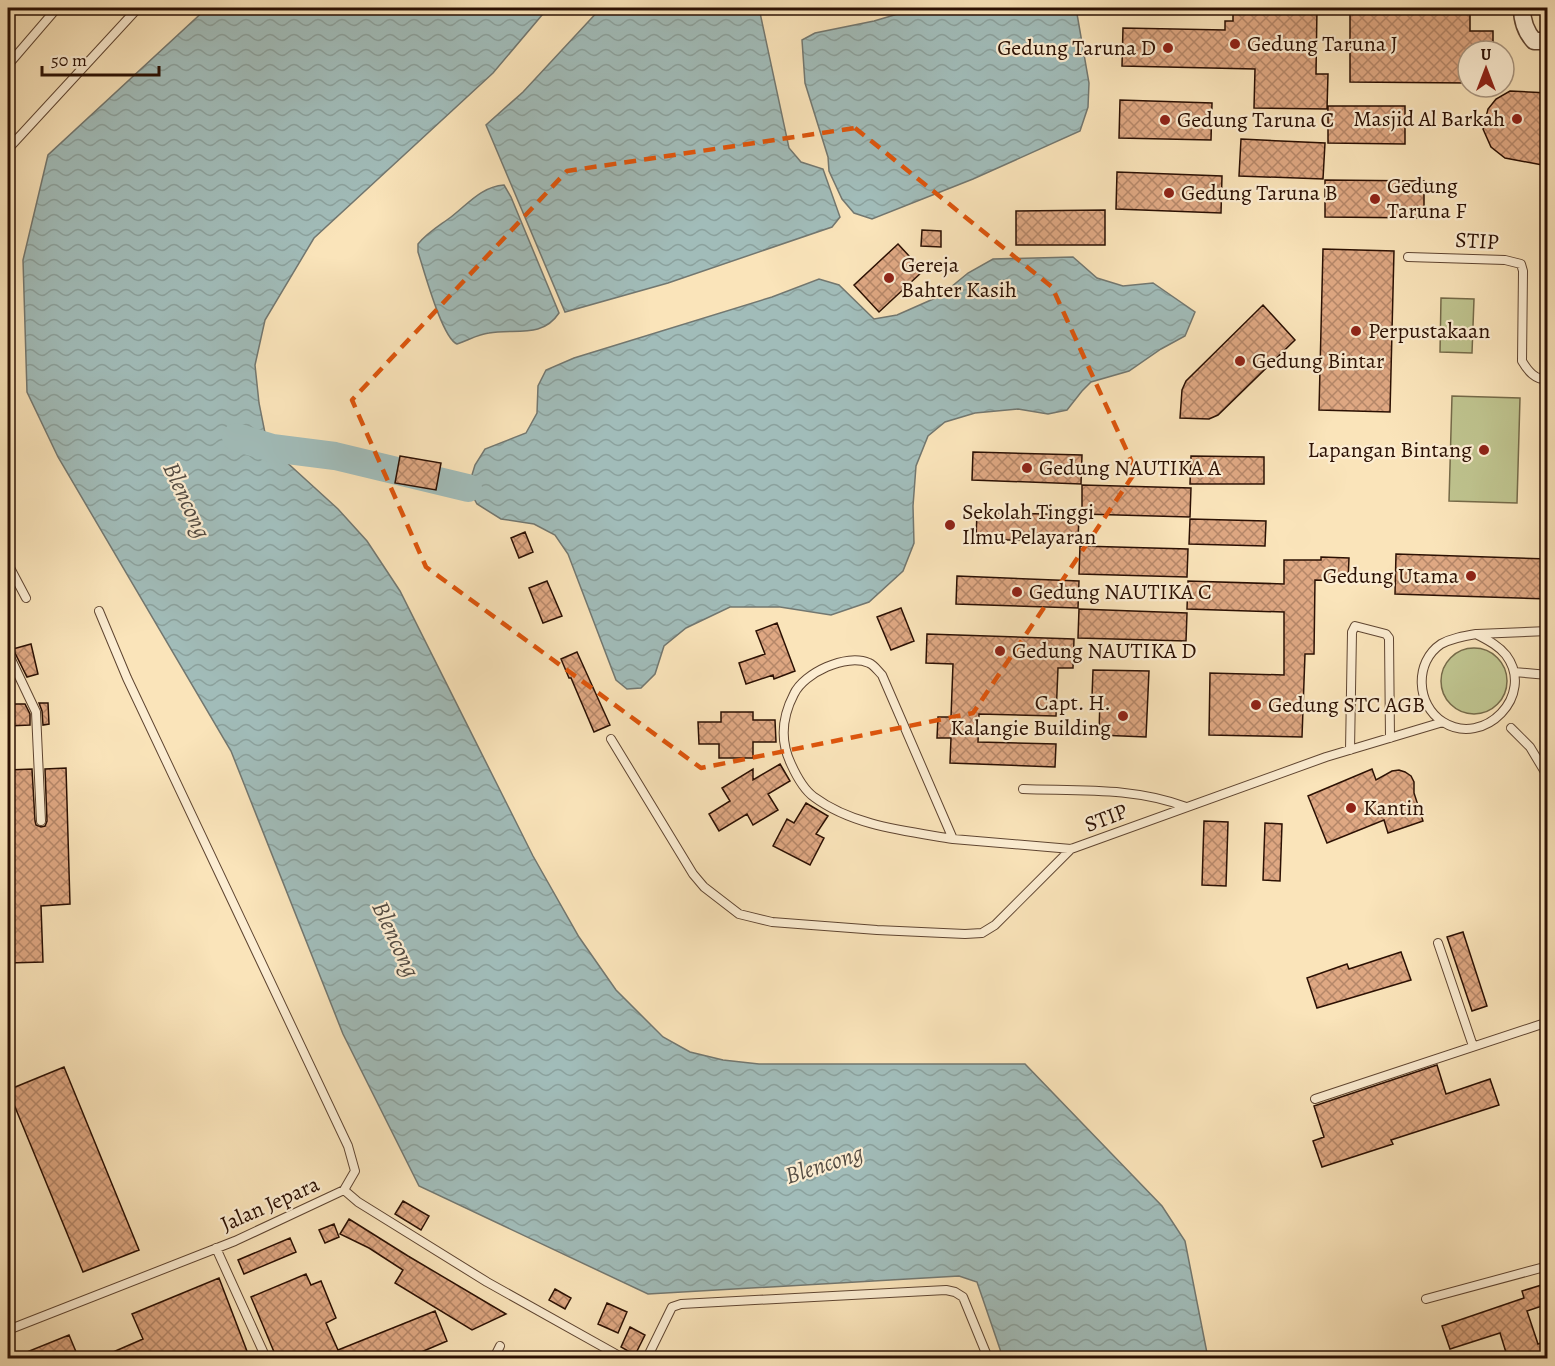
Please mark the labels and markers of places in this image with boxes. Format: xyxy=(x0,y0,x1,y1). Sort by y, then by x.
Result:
place label: Gedung Taruna J xyxy=(1247,29,1398,59)
place label: Gedung Taruna D xyxy=(997,33,1156,63)
marker: Gedung Taruna J xyxy=(1228,37,1242,51)
marker: Gedung Taruna D xyxy=(1161,41,1175,55)
place label: Masjid Al Barkah xyxy=(1353,104,1505,134)
place label: Gedung Taruna C xyxy=(1177,105,1334,135)
marker: Masjid Al Barkah xyxy=(1510,112,1524,126)
marker: Gedung Taruna C xyxy=(1158,113,1172,127)
place label: Gedung Taruna F xyxy=(1387,171,1466,226)
place label: Gedung Taruna B xyxy=(1181,178,1338,208)
marker: Gedung Taruna B xyxy=(1162,186,1176,200)
marker: Gedung Taruna F xyxy=(1368,192,1382,206)
place label: Gereja Bahter Kasih xyxy=(901,250,1017,305)
marker: Gereja Bahter Kasih xyxy=(882,271,896,285)
place label: Perpustakaan xyxy=(1368,316,1490,346)
marker: Perpustakaan xyxy=(1349,324,1363,338)
place label: Gedung Bintar xyxy=(1252,346,1384,376)
marker: Gedung Bintar xyxy=(1233,354,1247,368)
place label: Lapangan Bintang xyxy=(1308,435,1472,465)
marker: Lapangan Bintang xyxy=(1477,443,1491,457)
place label: Gedung NAUTIKA A xyxy=(1039,453,1222,483)
marker: Gedung NAUTIKA A xyxy=(1020,461,1034,475)
place label: Sekolah Tinggi Ilmu Pelayaran xyxy=(962,497,1096,552)
marker: Sekolah Tinggi Ilmu Pelayaran xyxy=(943,518,957,532)
place label: Gedung Utama xyxy=(1323,561,1460,591)
marker: Gedung Utama xyxy=(1464,569,1478,583)
place label: Gedung NAUTIKA C xyxy=(1029,577,1212,607)
marker: Gedung NAUTIKA C xyxy=(1010,585,1024,599)
place label: Gedung NAUTIKA D xyxy=(1012,636,1197,666)
marker: Gedung NAUTIKA D xyxy=(993,644,1007,658)
place label: Capt. H. Kalangie Building xyxy=(950,688,1111,743)
place label: Gedung STC AGB xyxy=(1268,690,1425,720)
marker: Gedung STC AGB xyxy=(1249,698,1263,712)
marker: Capt. H. Kalangie Building xyxy=(1116,709,1130,723)
place label: Kantin xyxy=(1363,793,1424,823)
marker: Kantin xyxy=(1344,801,1358,815)

